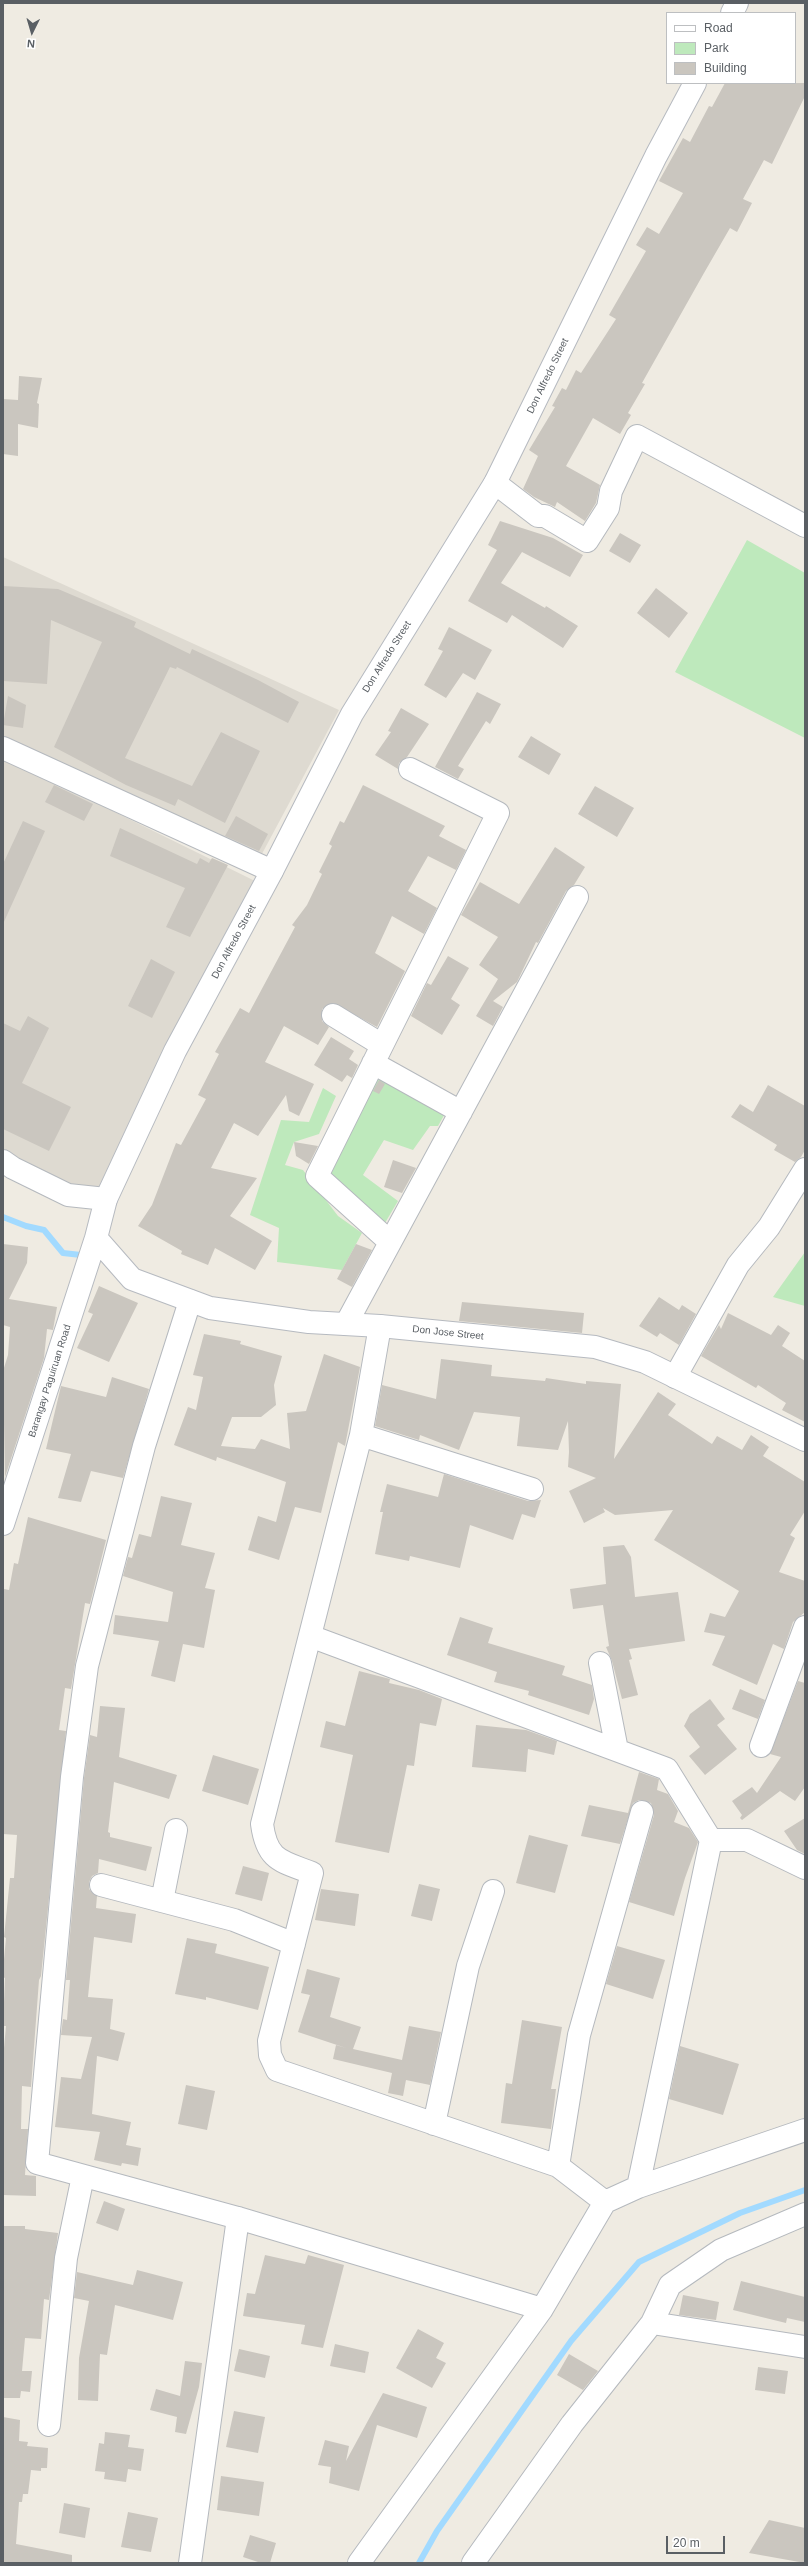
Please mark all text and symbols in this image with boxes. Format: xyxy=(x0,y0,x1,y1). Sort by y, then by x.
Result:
north arrow xyxy=(12,12,52,52)
legend xyxy=(666,12,796,84)
text: Road xyxy=(704,21,733,35)
text: N xyxy=(26,38,35,50)
text: Park xyxy=(704,41,729,55)
text: Building xyxy=(704,61,747,75)
street label: Don Alfredo Street xyxy=(525,336,571,416)
street label: Don Alfredo Street xyxy=(360,619,414,695)
street label: Don Alfredo Street xyxy=(209,903,259,981)
street label: Barangay Paguiruan Road xyxy=(26,1323,74,1439)
street label: Don Jose Street xyxy=(412,1323,484,1343)
scale bar xyxy=(668,2528,727,2554)
text: 20 m xyxy=(673,2536,700,2550)

